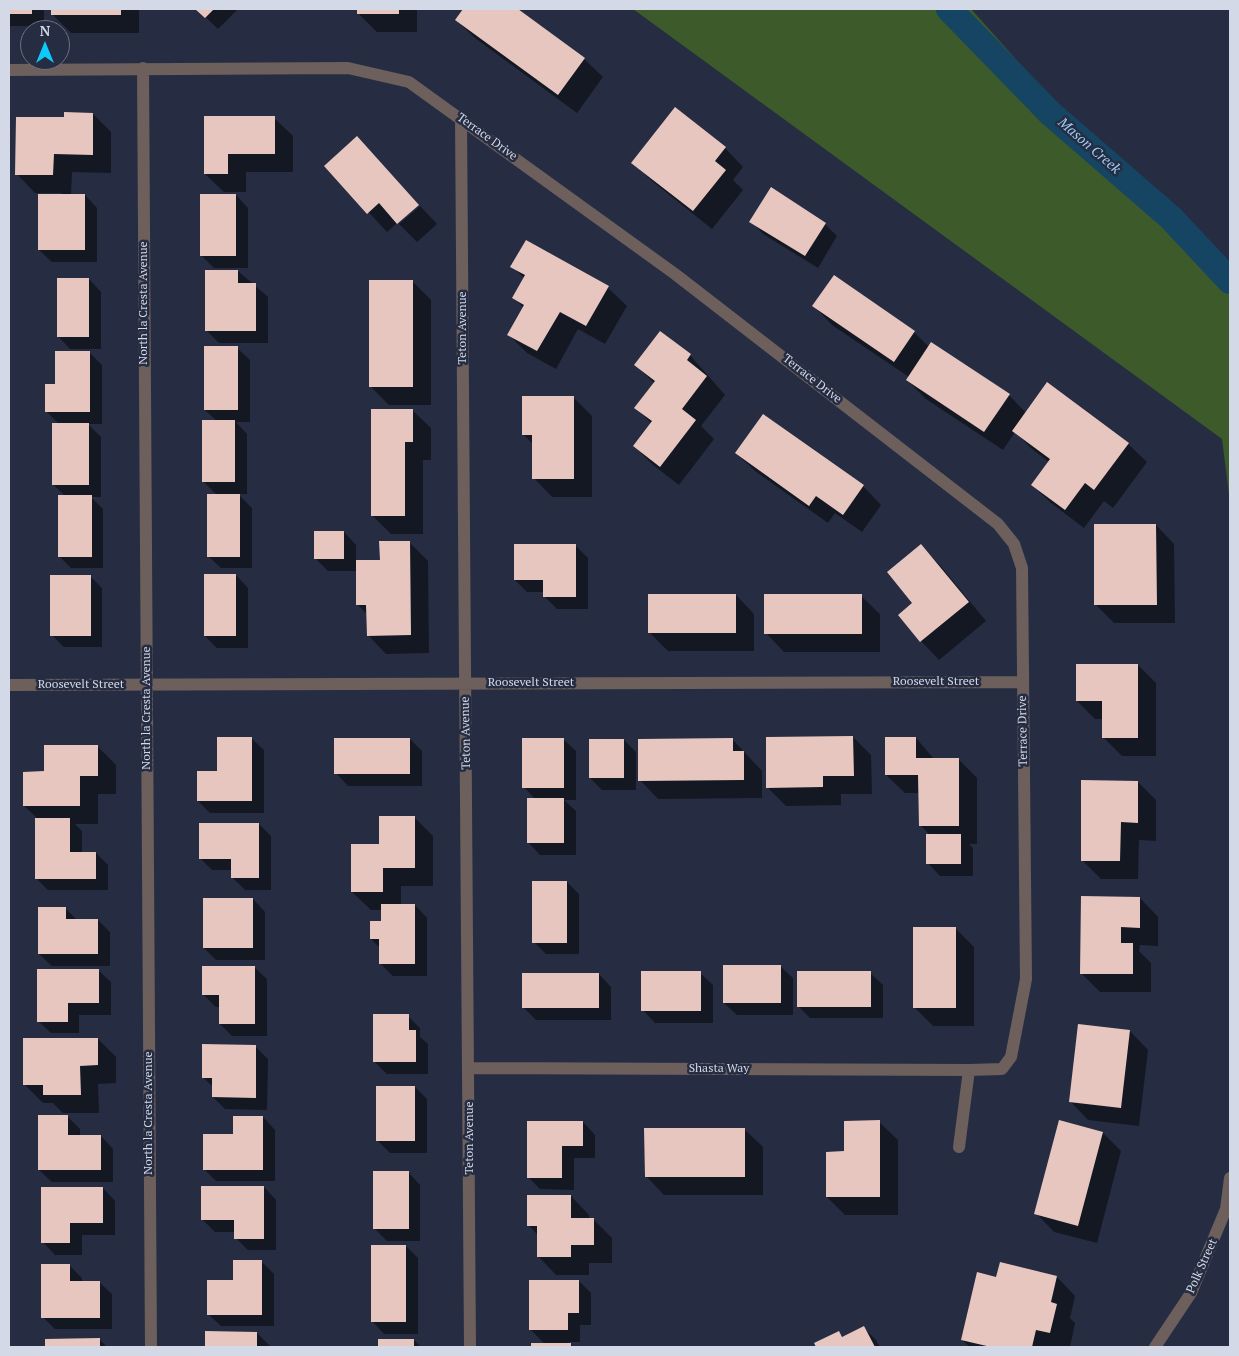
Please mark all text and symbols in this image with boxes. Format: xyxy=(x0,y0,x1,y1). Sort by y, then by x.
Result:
north arrow xyxy=(20,20,70,70)
text: N xyxy=(40,21,50,40)
street label: Terrace Drive xyxy=(454,110,520,164)
water label: Mason Creek xyxy=(1054,114,1124,178)
street label: North la Cresta Avenue xyxy=(137,241,151,365)
street label: Teton Avenue xyxy=(456,291,470,365)
street label: Terrace Drive xyxy=(780,351,844,407)
street label: North la Cresta Avenue xyxy=(140,646,154,770)
street label: Roosevelt Street xyxy=(893,675,979,689)
street label: Roosevelt Street xyxy=(488,676,574,690)
street label: Roosevelt Street xyxy=(38,678,124,692)
street label: Terrace Drive xyxy=(1015,695,1031,767)
street label: Teton Avenue xyxy=(458,696,474,770)
street label: North la Cresta Avenue xyxy=(142,1051,156,1175)
street label: Shasta Way xyxy=(689,1062,749,1076)
street label: Teton Avenue xyxy=(463,1101,477,1175)
street label: Polk Street xyxy=(1184,1237,1220,1295)

